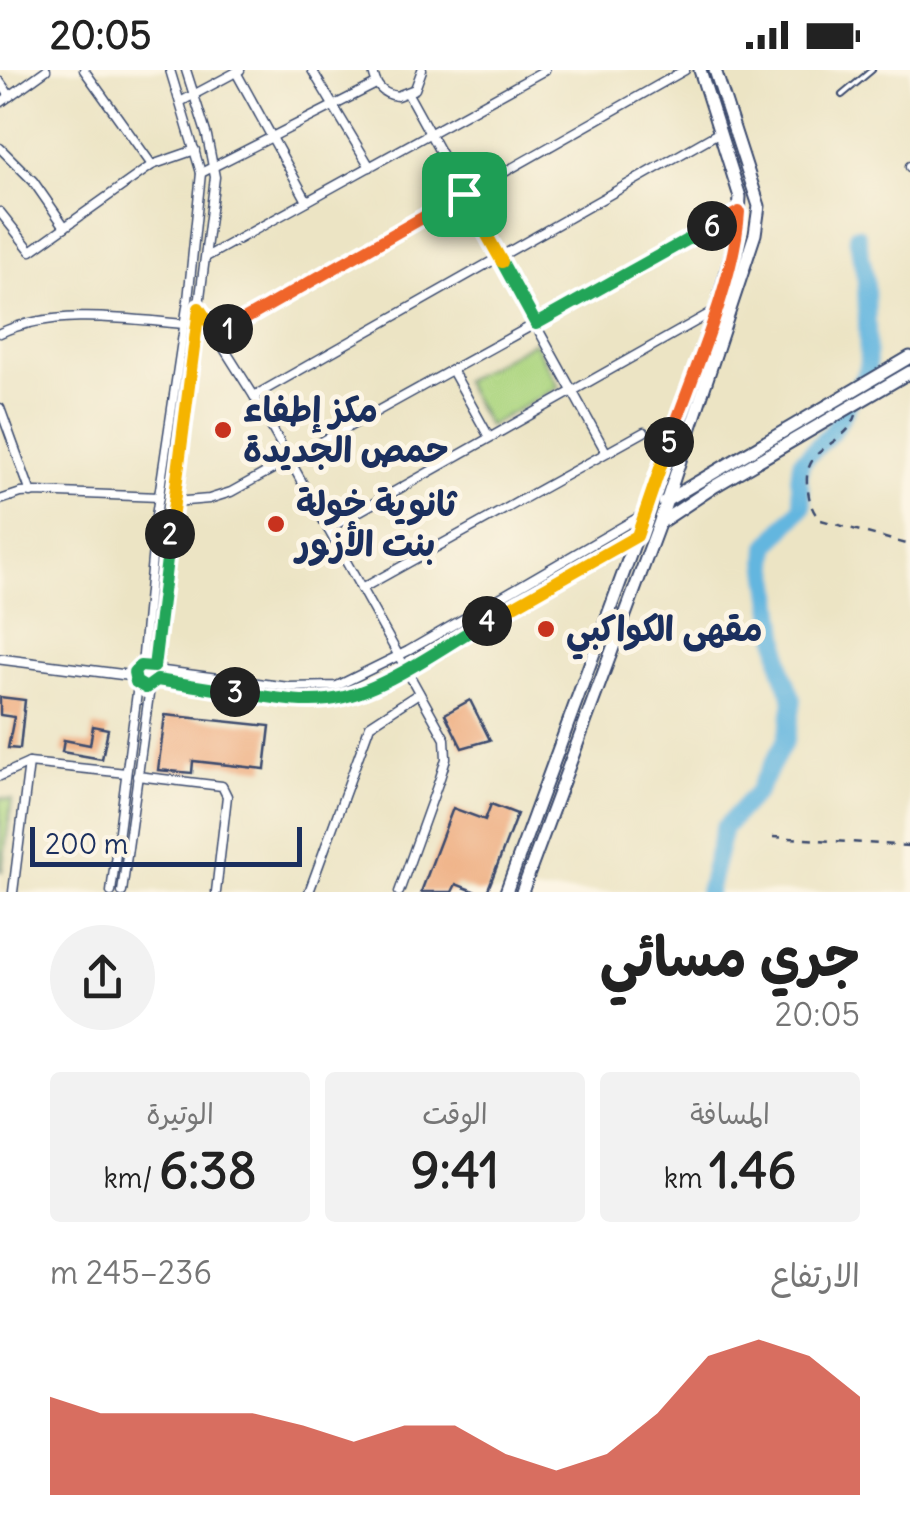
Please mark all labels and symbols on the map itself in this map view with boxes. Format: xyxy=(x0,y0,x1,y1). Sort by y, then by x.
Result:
pin xyxy=(422,152,507,237)
pin: 6 xyxy=(687,201,737,251)
pin: 1 xyxy=(203,304,253,354)
place label: مكز إطفاء حمص الجديدة xyxy=(243,387,449,471)
pin: 5 xyxy=(644,417,694,467)
marker: مكز إطفاء حمص الجديدة xyxy=(212,419,234,441)
place label: ثانوية خولة بنت الأزور xyxy=(293,481,458,566)
pin: 2 xyxy=(145,509,195,559)
marker: ثانوية خولة بنت الأزور xyxy=(265,513,287,535)
pin: 4 xyxy=(462,596,512,646)
place label: مقهى الكواكبي xyxy=(566,606,763,660)
marker: مقهى الكواكبي xyxy=(535,618,557,640)
pin: 3 xyxy=(210,667,260,717)
scale bar xyxy=(30,822,302,866)

